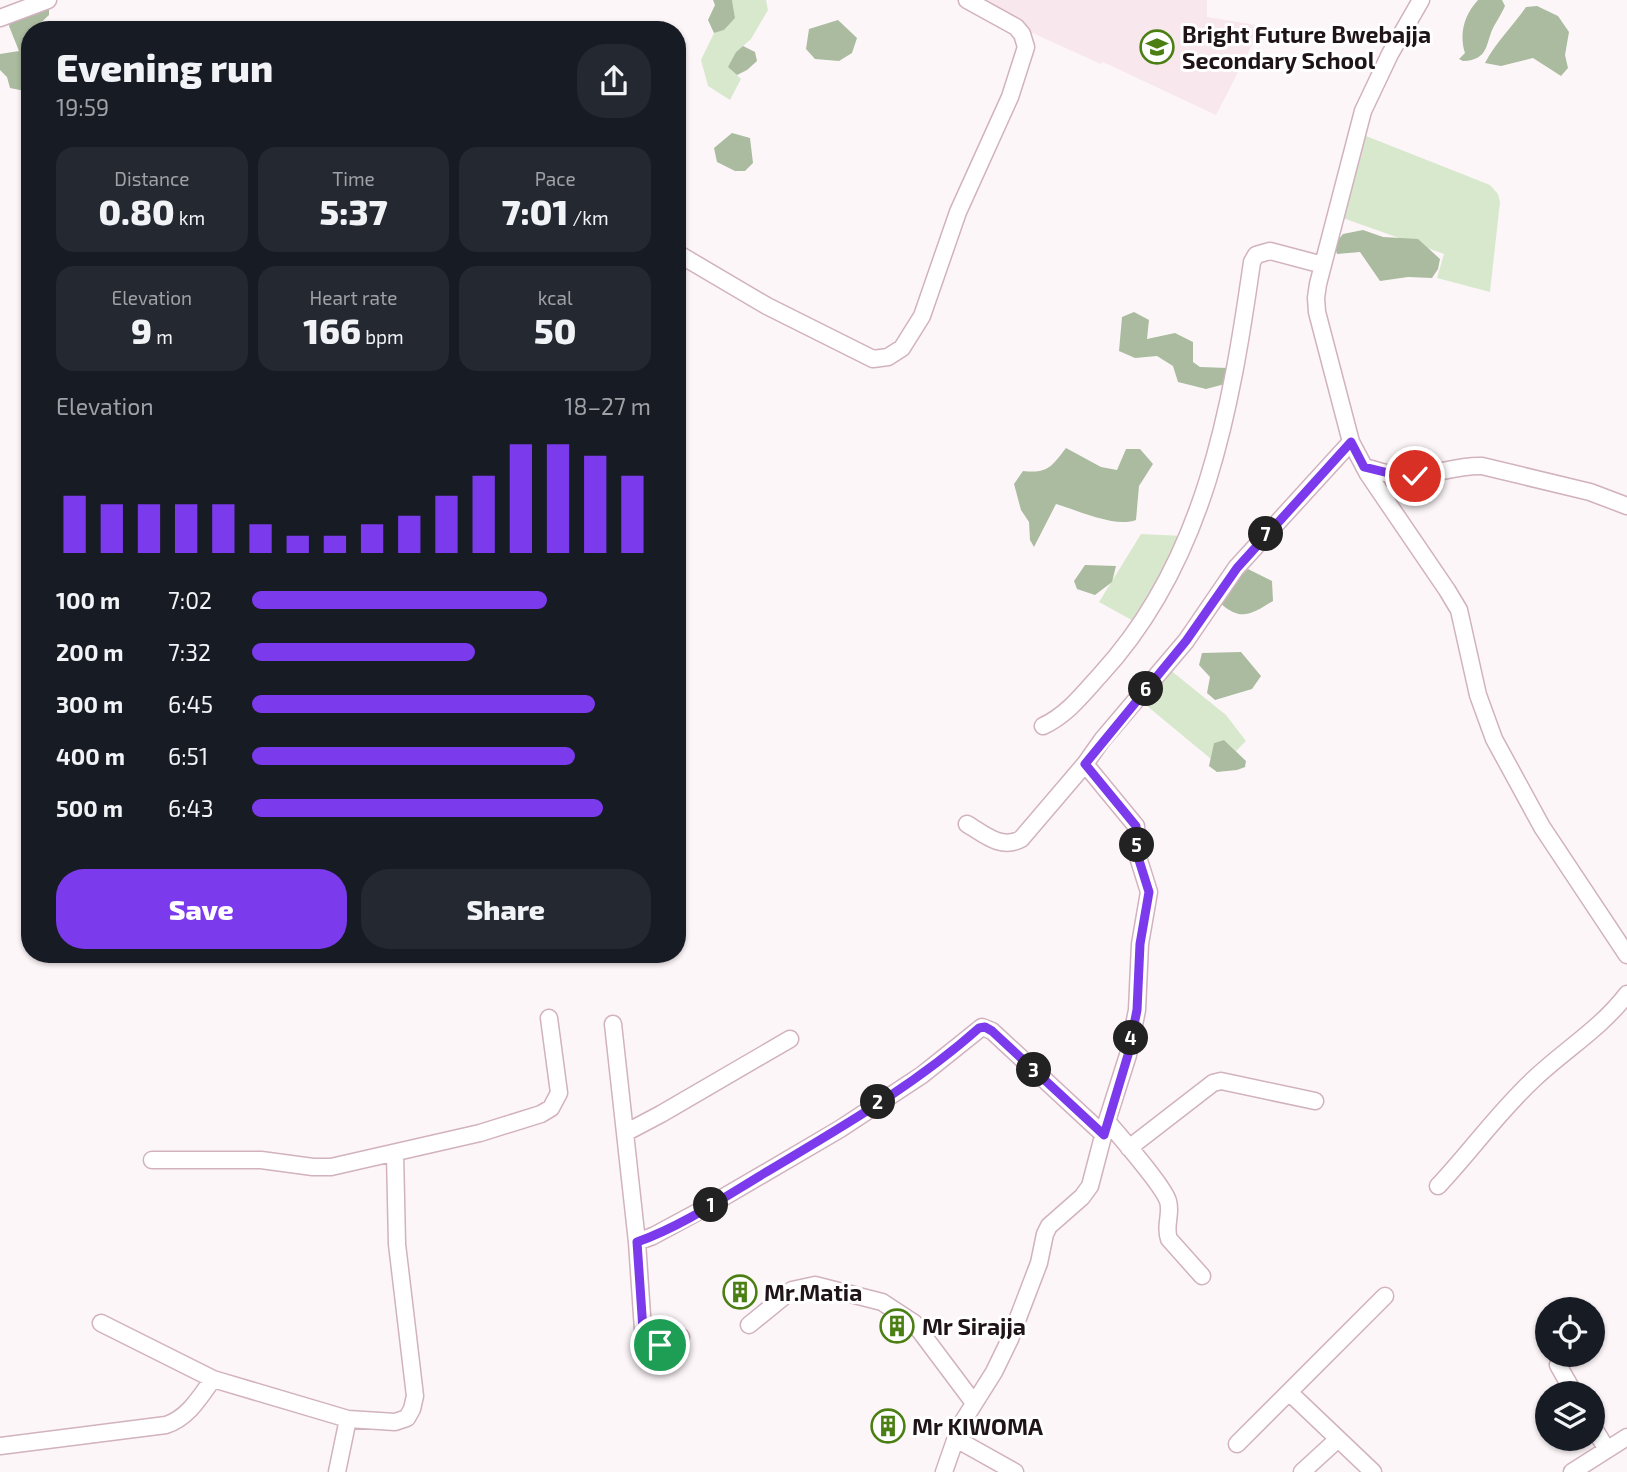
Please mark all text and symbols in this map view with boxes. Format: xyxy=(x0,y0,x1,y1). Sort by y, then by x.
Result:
place label: Bright Future Bwebajja Secondary School xyxy=(1182,20,1431,74)
school or university icon: Bright Future Bwebajja Secondary School xyxy=(1138,28,1176,66)
text: Evening run xyxy=(56,44,273,90)
button: share xyxy=(577,44,651,118)
text: 19:59 xyxy=(56,93,109,121)
text: Distance xyxy=(114,167,189,190)
text: Time xyxy=(332,167,375,190)
text: Pace xyxy=(535,167,576,190)
text: 0.80 xyxy=(98,190,175,232)
text: 5:37 xyxy=(320,190,387,232)
text: 7:01 xyxy=(502,190,568,232)
text: km xyxy=(175,206,205,229)
text: /km xyxy=(568,206,609,229)
text: Elevation xyxy=(112,286,192,309)
text: Heart rate xyxy=(310,286,397,309)
text: kcal xyxy=(538,286,573,309)
text: 9 xyxy=(131,309,152,351)
text: 166 xyxy=(303,309,361,351)
text: 50 xyxy=(534,309,576,351)
text: m xyxy=(152,325,173,348)
text: bpm xyxy=(361,325,404,348)
text: Elevation xyxy=(56,392,154,420)
text: 18–27 m xyxy=(564,392,651,420)
pin xyxy=(1385,446,1445,506)
icon: check xyxy=(1396,457,1434,495)
pin: 7 xyxy=(1248,516,1284,552)
text: 7 xyxy=(1260,522,1271,545)
text: 100 m xyxy=(56,586,120,614)
text: 7:02 xyxy=(168,586,212,614)
text: 200 m xyxy=(56,638,124,666)
text: 7:32 xyxy=(168,638,211,666)
pin: 6 xyxy=(1128,672,1164,706)
text: 6 xyxy=(1140,677,1151,700)
text: 300 m xyxy=(56,690,123,718)
text: 6:45 xyxy=(168,690,213,718)
text: 400 m xyxy=(56,742,125,770)
text: 6:51 xyxy=(168,742,208,770)
text: 500 m xyxy=(56,794,123,822)
text: 6:43 xyxy=(168,794,214,822)
pin: 5 xyxy=(1120,828,1154,862)
text: 5 xyxy=(1131,833,1142,856)
button: Save xyxy=(56,869,347,949)
button: Share xyxy=(361,869,651,949)
pin: 4 xyxy=(1114,1020,1148,1056)
text: 4 xyxy=(1124,1026,1137,1049)
pin: 3 xyxy=(1016,1052,1052,1088)
text: 3 xyxy=(1028,1058,1039,1081)
pin: 2 xyxy=(860,1084,896,1120)
text: 2 xyxy=(872,1090,883,1113)
pin: 1 xyxy=(694,1188,728,1222)
text: 1 xyxy=(706,1193,715,1216)
building icon: Mr.Matia xyxy=(721,1273,759,1311)
place label: Mr.Matia xyxy=(764,1278,862,1306)
map controls xyxy=(1535,1297,1605,1451)
button: locate xyxy=(1535,1297,1605,1367)
building icon: Mr Sirajja xyxy=(878,1307,916,1345)
place label: Mr Sirajja xyxy=(922,1312,1026,1340)
pin xyxy=(630,1315,690,1375)
icon: arrive xyxy=(641,1326,679,1364)
button: layers xyxy=(1535,1381,1605,1451)
building icon: Mr KIWOMA xyxy=(869,1407,907,1445)
place label: Mr KIWOMA xyxy=(912,1412,1043,1440)

